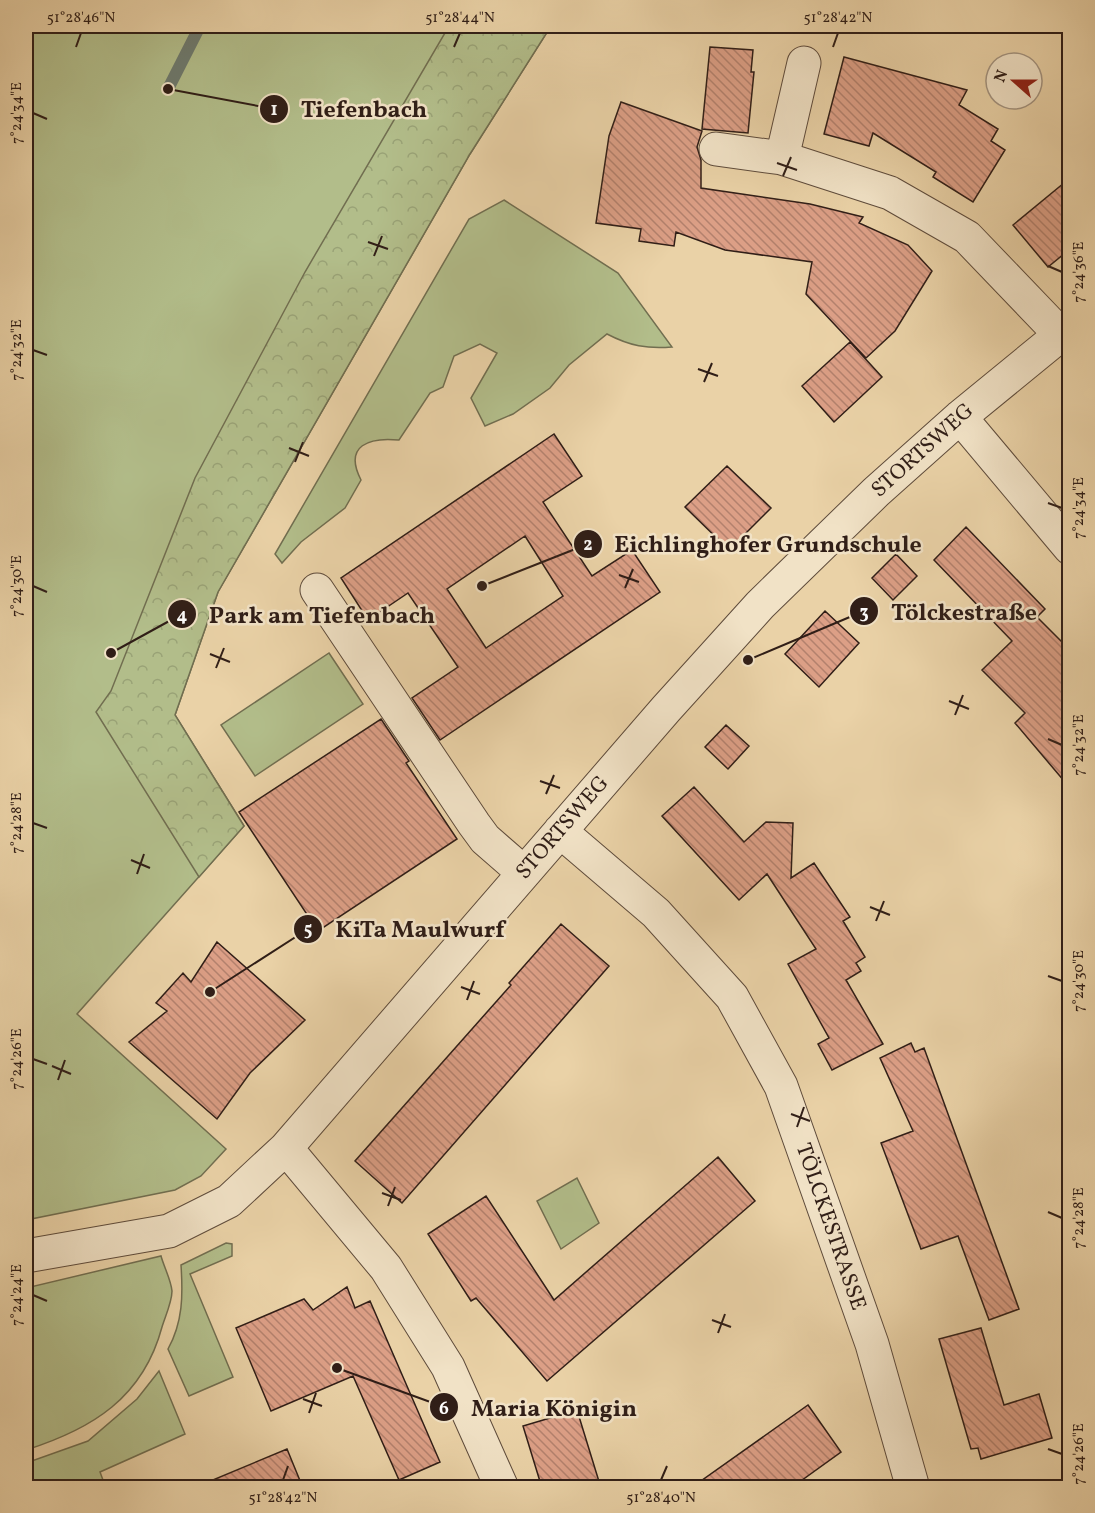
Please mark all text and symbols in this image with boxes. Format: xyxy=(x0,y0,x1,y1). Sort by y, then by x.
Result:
text: 51°28'46"N xyxy=(47,8,115,29)
text: 51°28'44"N xyxy=(425,8,495,29)
text: 51°28'42"N xyxy=(804,8,872,29)
north arrow xyxy=(984,51,1044,111)
text: N xyxy=(990,67,1014,86)
text: 7°24'34"E xyxy=(7,82,28,144)
callout: Tiefenbach xyxy=(259,88,439,130)
text: Tiefenbach xyxy=(301,94,427,128)
text: 1 xyxy=(270,98,278,123)
text: 7°24'36"E xyxy=(1069,241,1090,303)
text: 7°24'32"E xyxy=(7,319,28,381)
street label: STORTSWEG xyxy=(865,396,981,506)
text: 7°24'34"E xyxy=(1069,477,1090,539)
callout: Eichlinghofer Grundschule xyxy=(573,523,934,565)
text: Eichlinghofer Grundschule xyxy=(614,529,922,563)
text: 2 xyxy=(583,533,593,558)
text: 7°24'30"E xyxy=(7,555,28,617)
callout: Tölckestraße xyxy=(849,590,1049,632)
callout: Park am Tiefenbach xyxy=(167,593,447,635)
text: Tölckestraße xyxy=(891,597,1037,631)
text: Park am Tiefenbach xyxy=(209,600,435,634)
text: 3 xyxy=(859,601,869,626)
text: 4 xyxy=(177,604,188,629)
text: 7°24'32"E xyxy=(1069,714,1090,776)
street label: STORTSWEG xyxy=(509,769,617,887)
text: 7°24'28"E xyxy=(7,792,28,854)
callout: KiTa Maulwurf xyxy=(293,908,517,950)
text: KiTa Maulwurf xyxy=(335,914,507,948)
text: 5 xyxy=(304,918,312,943)
text: 7°24'30"E xyxy=(1069,950,1090,1012)
text: 7°24'26"E xyxy=(7,1028,28,1090)
street label: TÖLCKESTRASSE xyxy=(787,1139,873,1315)
text: 7°24'28"E xyxy=(1069,1187,1090,1249)
text: 7°24'24"E xyxy=(7,1264,28,1326)
callout: Maria Königin xyxy=(429,1386,649,1428)
text: Maria Königin xyxy=(471,1393,637,1427)
text: 6 xyxy=(439,1397,449,1422)
text: 7°24'26"E xyxy=(1069,1423,1090,1485)
text: 51°28'42"N xyxy=(249,1488,317,1509)
text: 51°28'40"N xyxy=(626,1488,696,1509)

